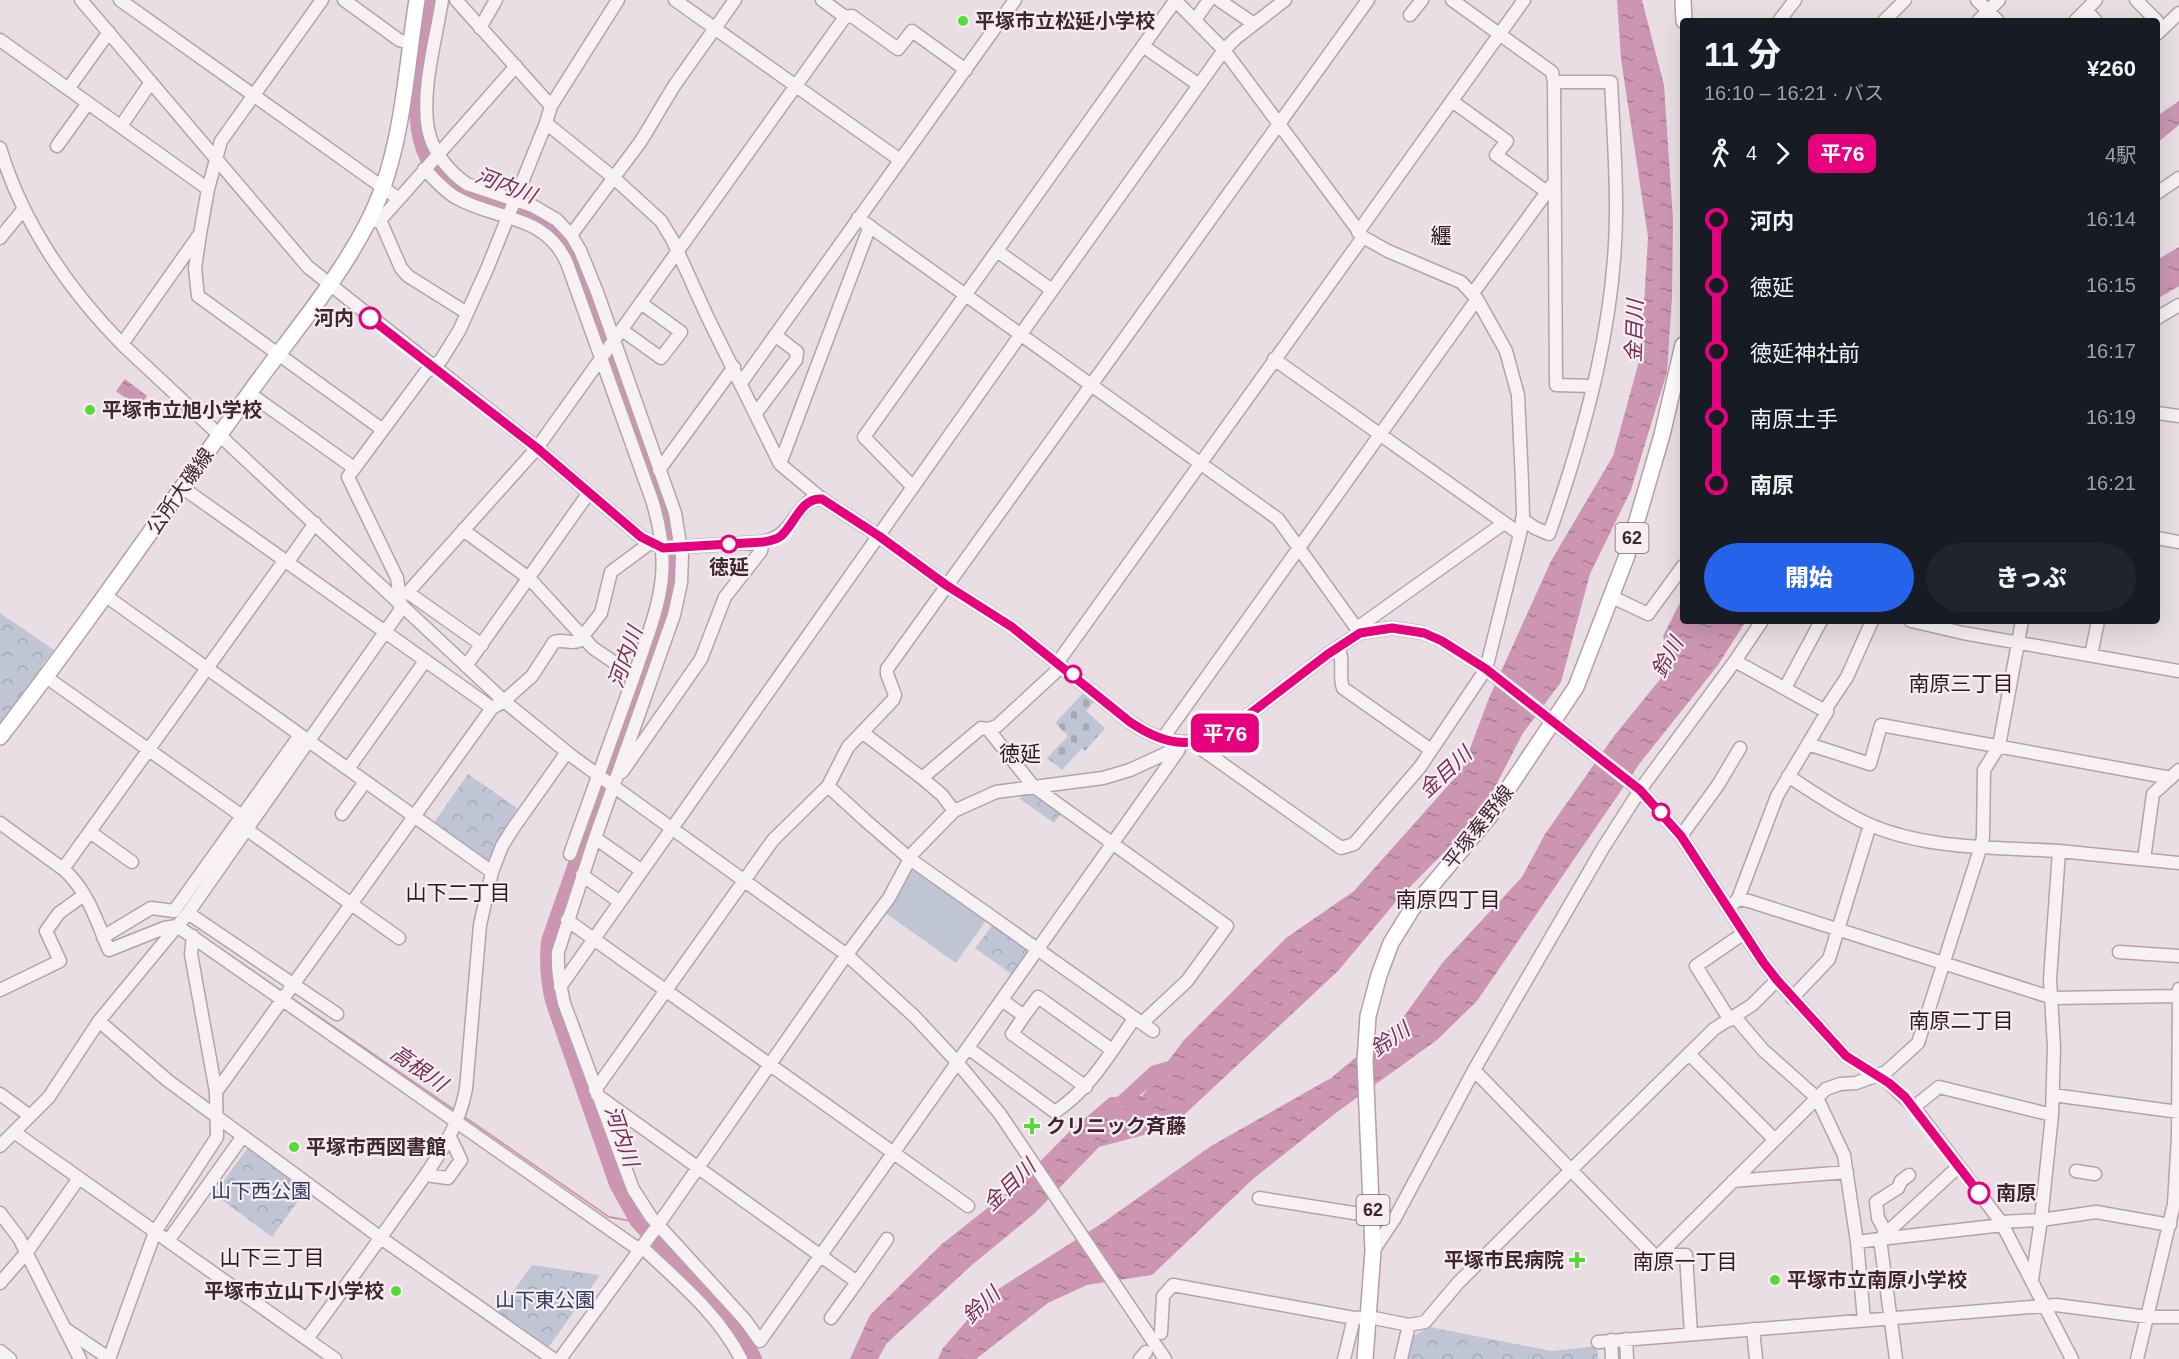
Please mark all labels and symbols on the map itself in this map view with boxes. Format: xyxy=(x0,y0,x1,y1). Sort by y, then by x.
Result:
place label: 平塚市立松延小学校 xyxy=(975,10,1155,32)
marker: 平塚市立松延小学校 xyxy=(956,14,970,28)
water label: 河内川 xyxy=(472,163,541,208)
district label: 纒 xyxy=(1431,224,1452,247)
water label: 金目川 xyxy=(1621,297,1647,363)
place label: 河内 xyxy=(314,307,354,329)
marker: 河内 xyxy=(359,307,381,329)
place label: 平塚市立旭小学校 xyxy=(102,399,262,421)
marker: 平塚市立旭小学校 xyxy=(83,403,97,417)
street label: 公所大磯線 xyxy=(142,444,218,538)
road number: 62 xyxy=(1616,523,1648,553)
marker: 徳延 xyxy=(720,535,738,553)
place label: 徳延 xyxy=(709,556,749,578)
water label: 河内川 xyxy=(604,622,647,691)
water label: 鈴川 xyxy=(1647,631,1688,681)
unlabelled marker xyxy=(1064,665,1082,683)
district label: 南原三丁目 xyxy=(1909,672,2014,695)
line badge: 平76 xyxy=(1190,714,1260,752)
water label: 金目川 xyxy=(1414,741,1477,802)
district label: 徳延 xyxy=(999,742,1041,765)
street label: 平塚秦野線 xyxy=(1439,781,1517,873)
unlabelled marker xyxy=(1652,803,1670,821)
district label: 山下二丁目 xyxy=(406,881,511,904)
district label: 南原四丁目 xyxy=(1396,888,1501,911)
district label: 南原二丁目 xyxy=(1909,1009,2014,1032)
water label: 鈴川 xyxy=(1366,1016,1415,1060)
water label: 高根川 xyxy=(387,1041,453,1097)
water label: 河内川 xyxy=(601,1102,644,1171)
place label: クリニック斉藤 xyxy=(1046,1115,1186,1137)
marker: クリニック斉藤 xyxy=(1023,1117,1041,1135)
place label: 平塚市西図書館 xyxy=(306,1136,446,1158)
marker: 平塚市西図書館 xyxy=(287,1140,301,1154)
water label: 金目川 xyxy=(978,1153,1041,1215)
park label: 山下西公園 xyxy=(211,1180,311,1202)
marker: 南原 xyxy=(1968,1182,1990,1204)
place label: 南原 xyxy=(1996,1182,2036,1204)
road number: 62 xyxy=(1356,1195,1390,1225)
district label: 山下三丁目 xyxy=(220,1246,325,1269)
place label: 平塚市民病院 xyxy=(1444,1249,1564,1271)
district label: 南原一丁目 xyxy=(1633,1250,1738,1273)
marker: 平塚市民病院 xyxy=(1568,1251,1586,1269)
place label: 平塚市立南原小学校 xyxy=(1787,1269,1967,1291)
marker: 平塚市立南原小学校 xyxy=(1768,1273,1782,1287)
place label: 平塚市立山下小学校 xyxy=(204,1280,384,1302)
water label: 鈴川 xyxy=(958,1281,1006,1328)
marker: 平塚市立山下小学校 xyxy=(389,1284,403,1298)
park label: 山下東公園 xyxy=(495,1289,595,1311)

